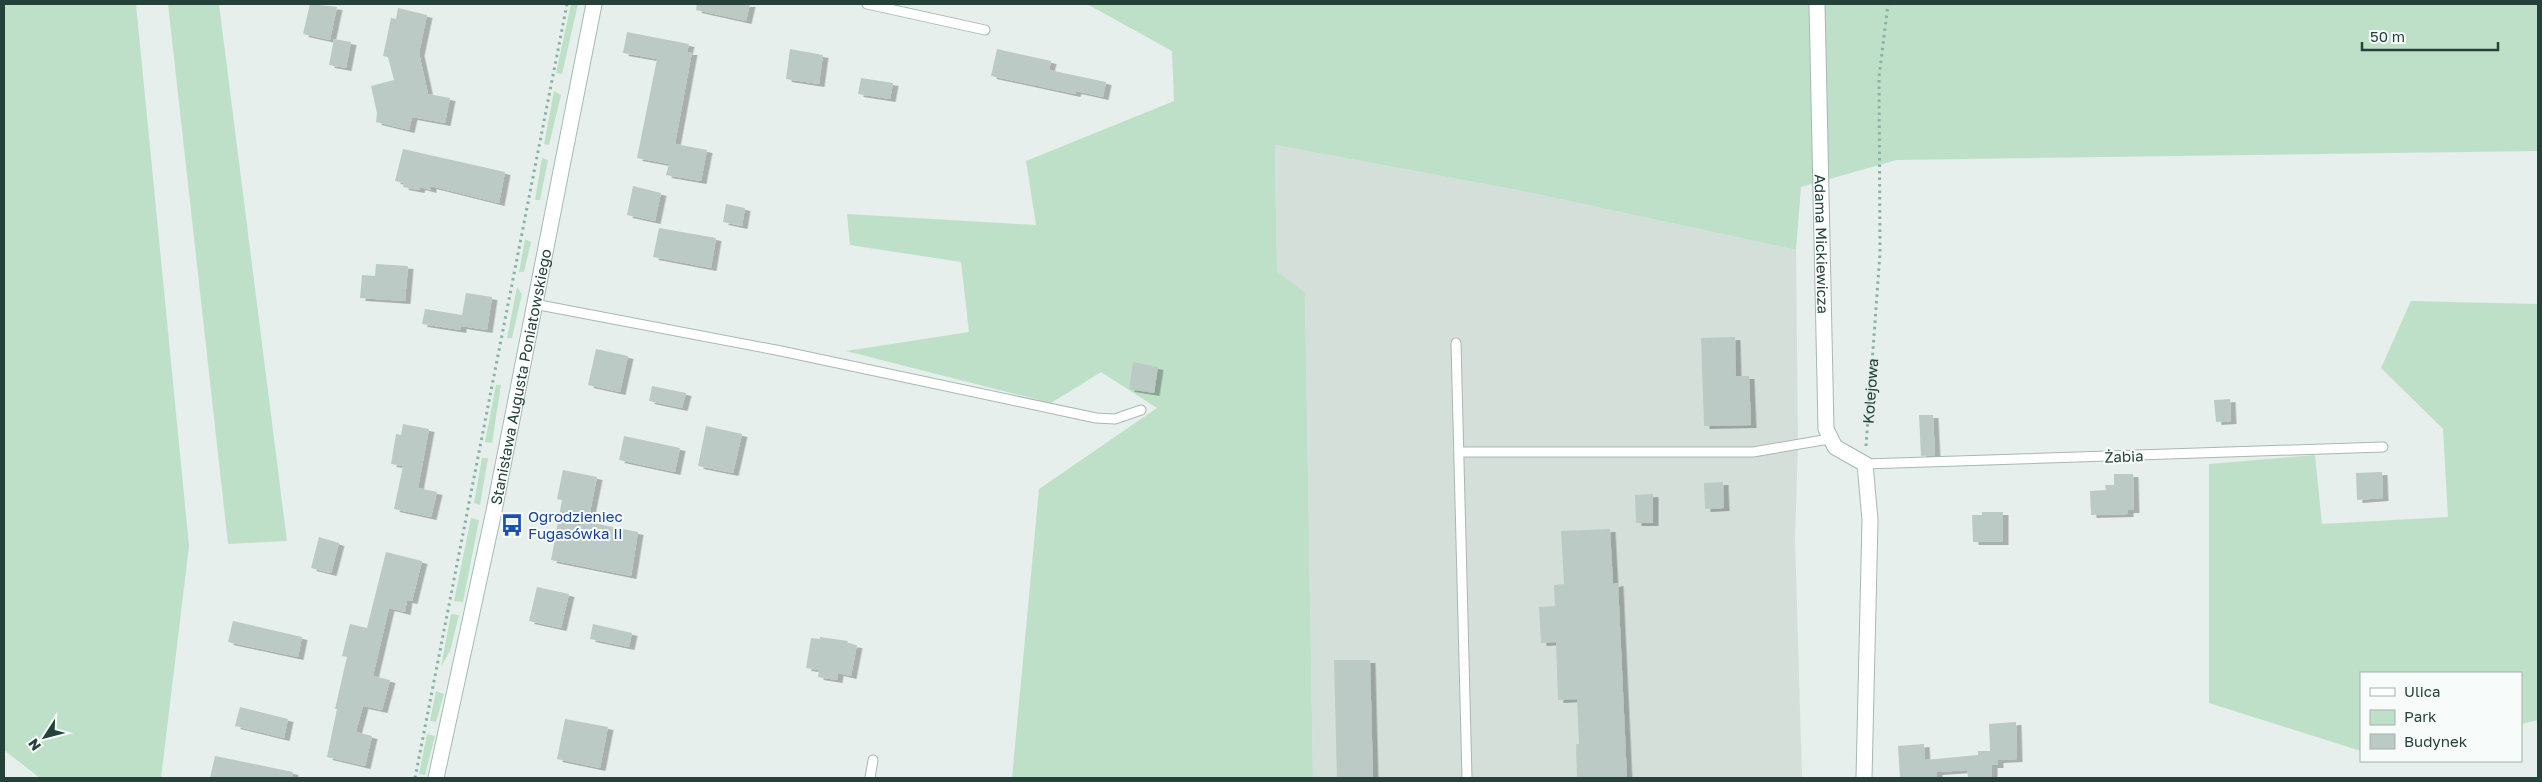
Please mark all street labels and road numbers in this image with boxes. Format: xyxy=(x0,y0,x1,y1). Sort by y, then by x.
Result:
street label: Adama Mickiewicza xyxy=(1812,174,1833,314)
street label: Stanisława Augusta Poniatowskiego xyxy=(486,247,555,506)
street label: Kolejowa xyxy=(1859,358,1881,425)
street label: Żabia xyxy=(2104,446,2144,466)

